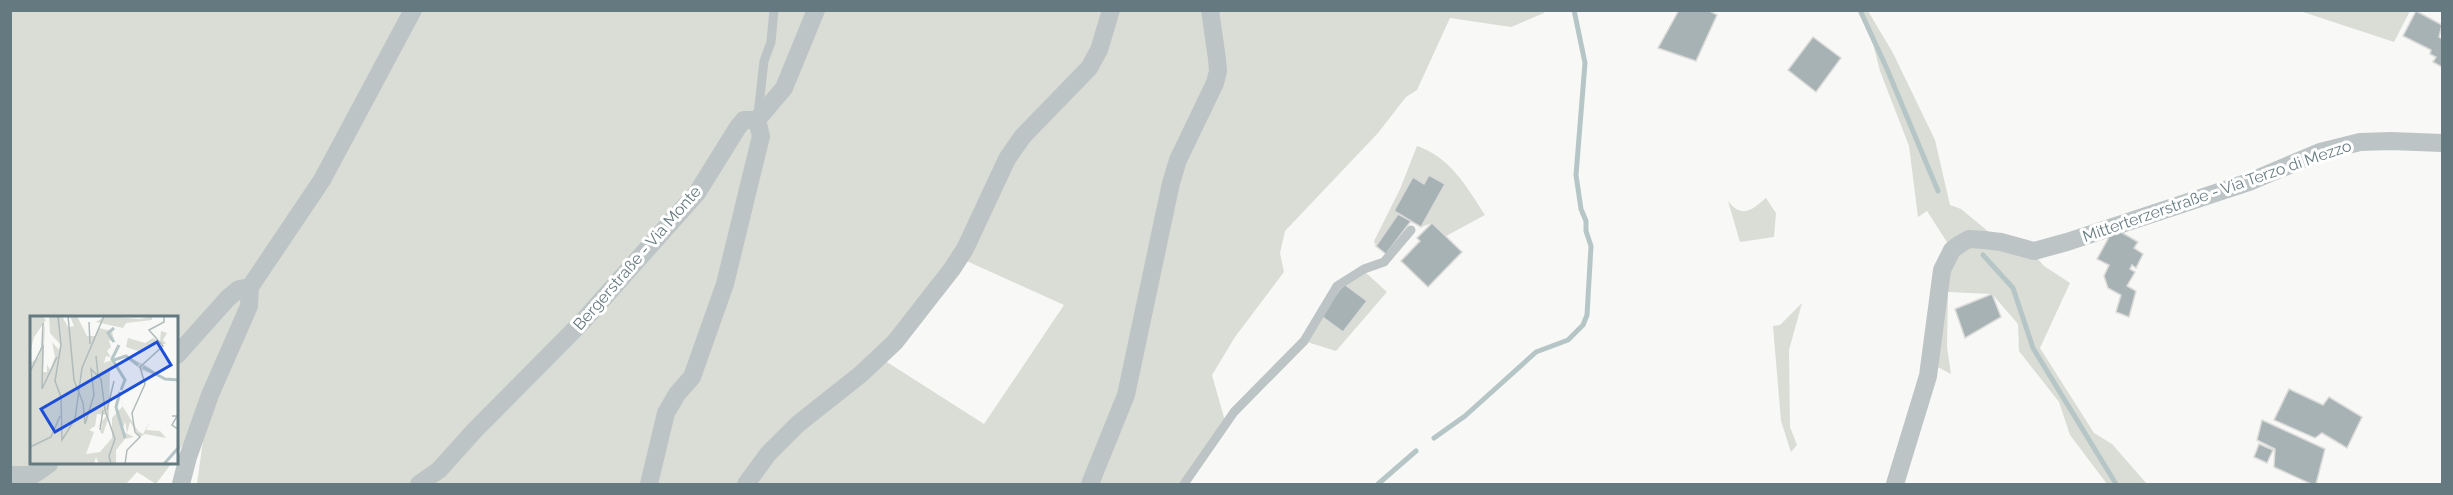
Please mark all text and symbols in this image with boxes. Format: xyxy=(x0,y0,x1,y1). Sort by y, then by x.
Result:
street label: Mitterterzerstraße - Via Terzo di Mezzo xyxy=(2080,136,2354,246)
street label: Bergerstraße - Via Monte xyxy=(569,182,705,334)
inset map xyxy=(30,316,178,465)

